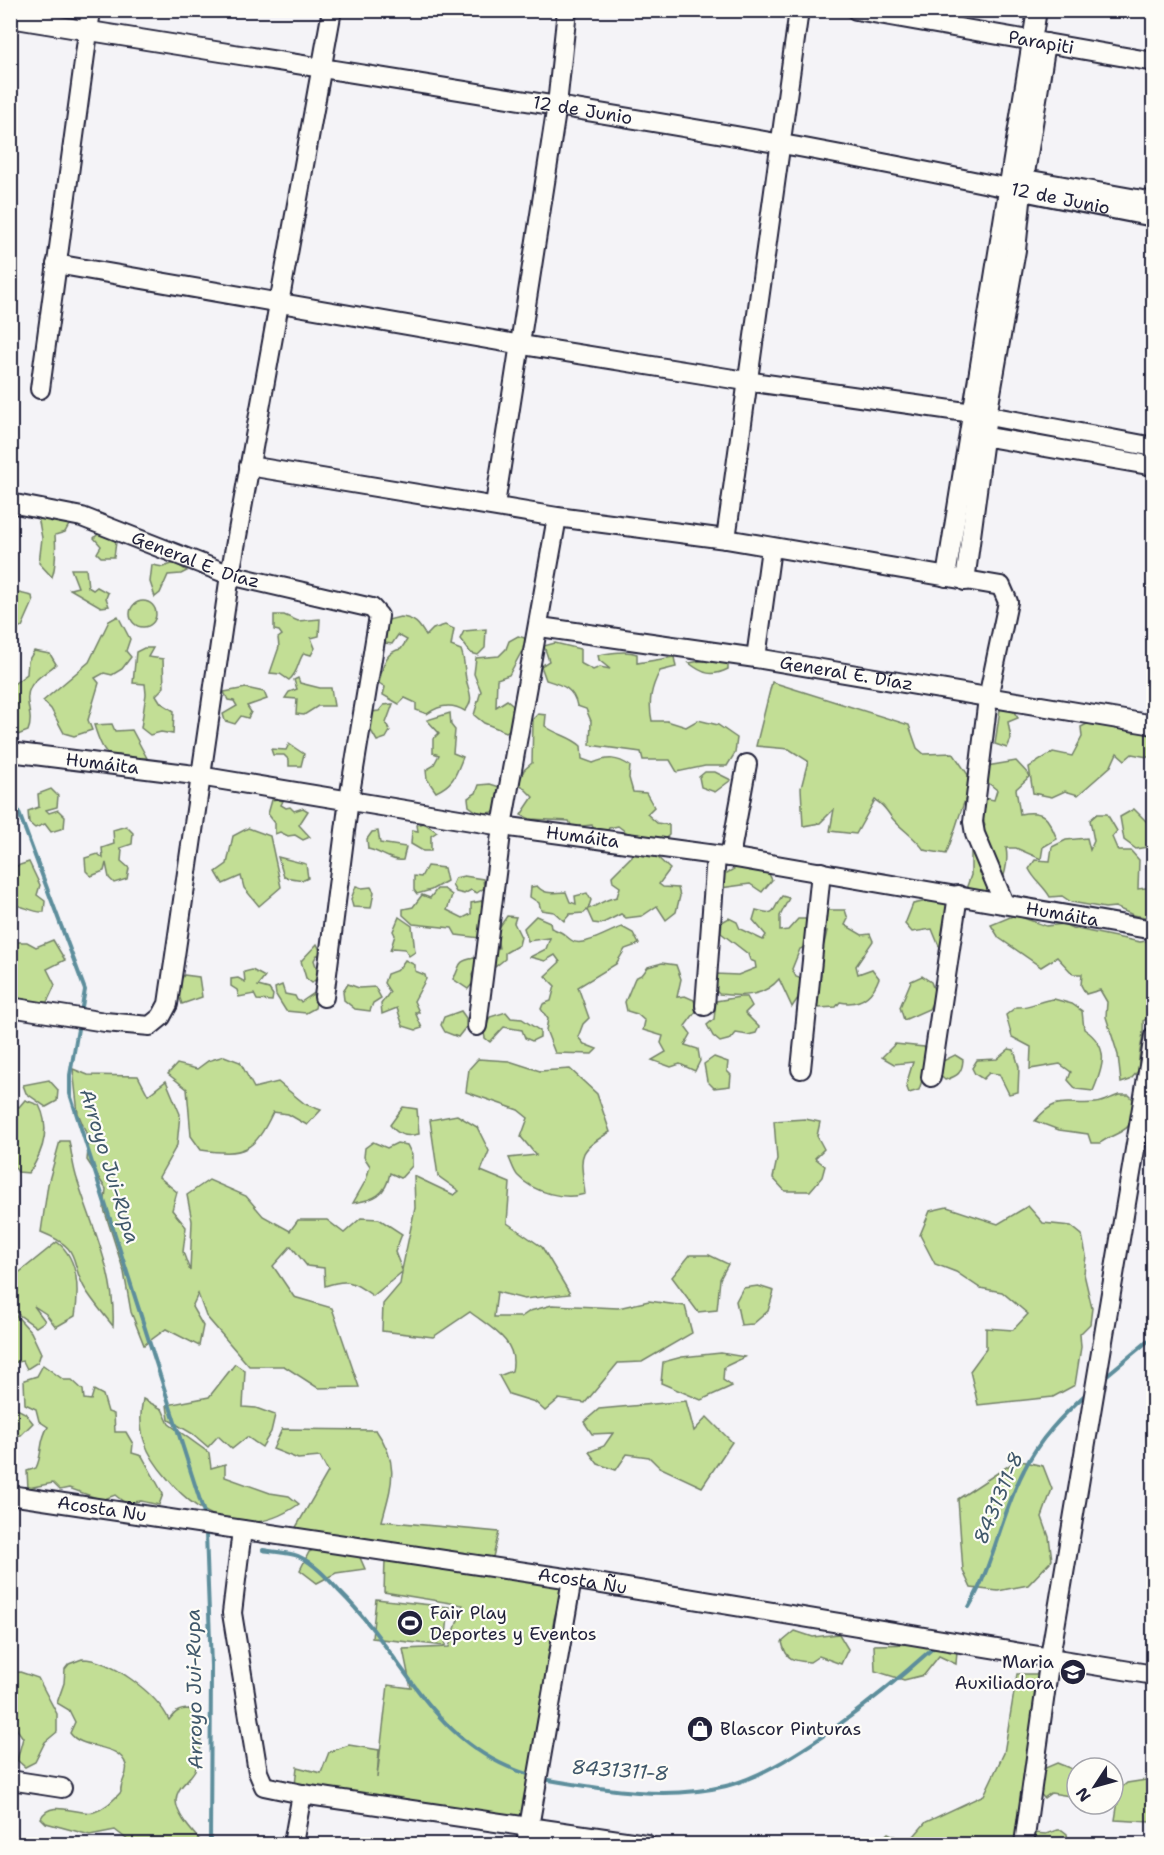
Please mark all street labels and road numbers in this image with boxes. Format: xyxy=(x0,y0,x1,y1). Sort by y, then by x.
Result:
street label: Parapiti xyxy=(1006,25,1076,60)
street label: 12 de Junio xyxy=(531,90,634,130)
street label: 12 de Junio xyxy=(1009,177,1112,220)
street label: General E. Díaz xyxy=(128,526,262,594)
street label: General E. Díaz xyxy=(778,650,915,696)
street label: Humáita xyxy=(64,747,140,780)
street label: Humáita xyxy=(545,820,621,854)
street label: Humáita xyxy=(1024,896,1101,932)
street label: Acosta Ñu xyxy=(56,1490,148,1527)
street label: Acosta Ñu xyxy=(536,1562,629,1600)

